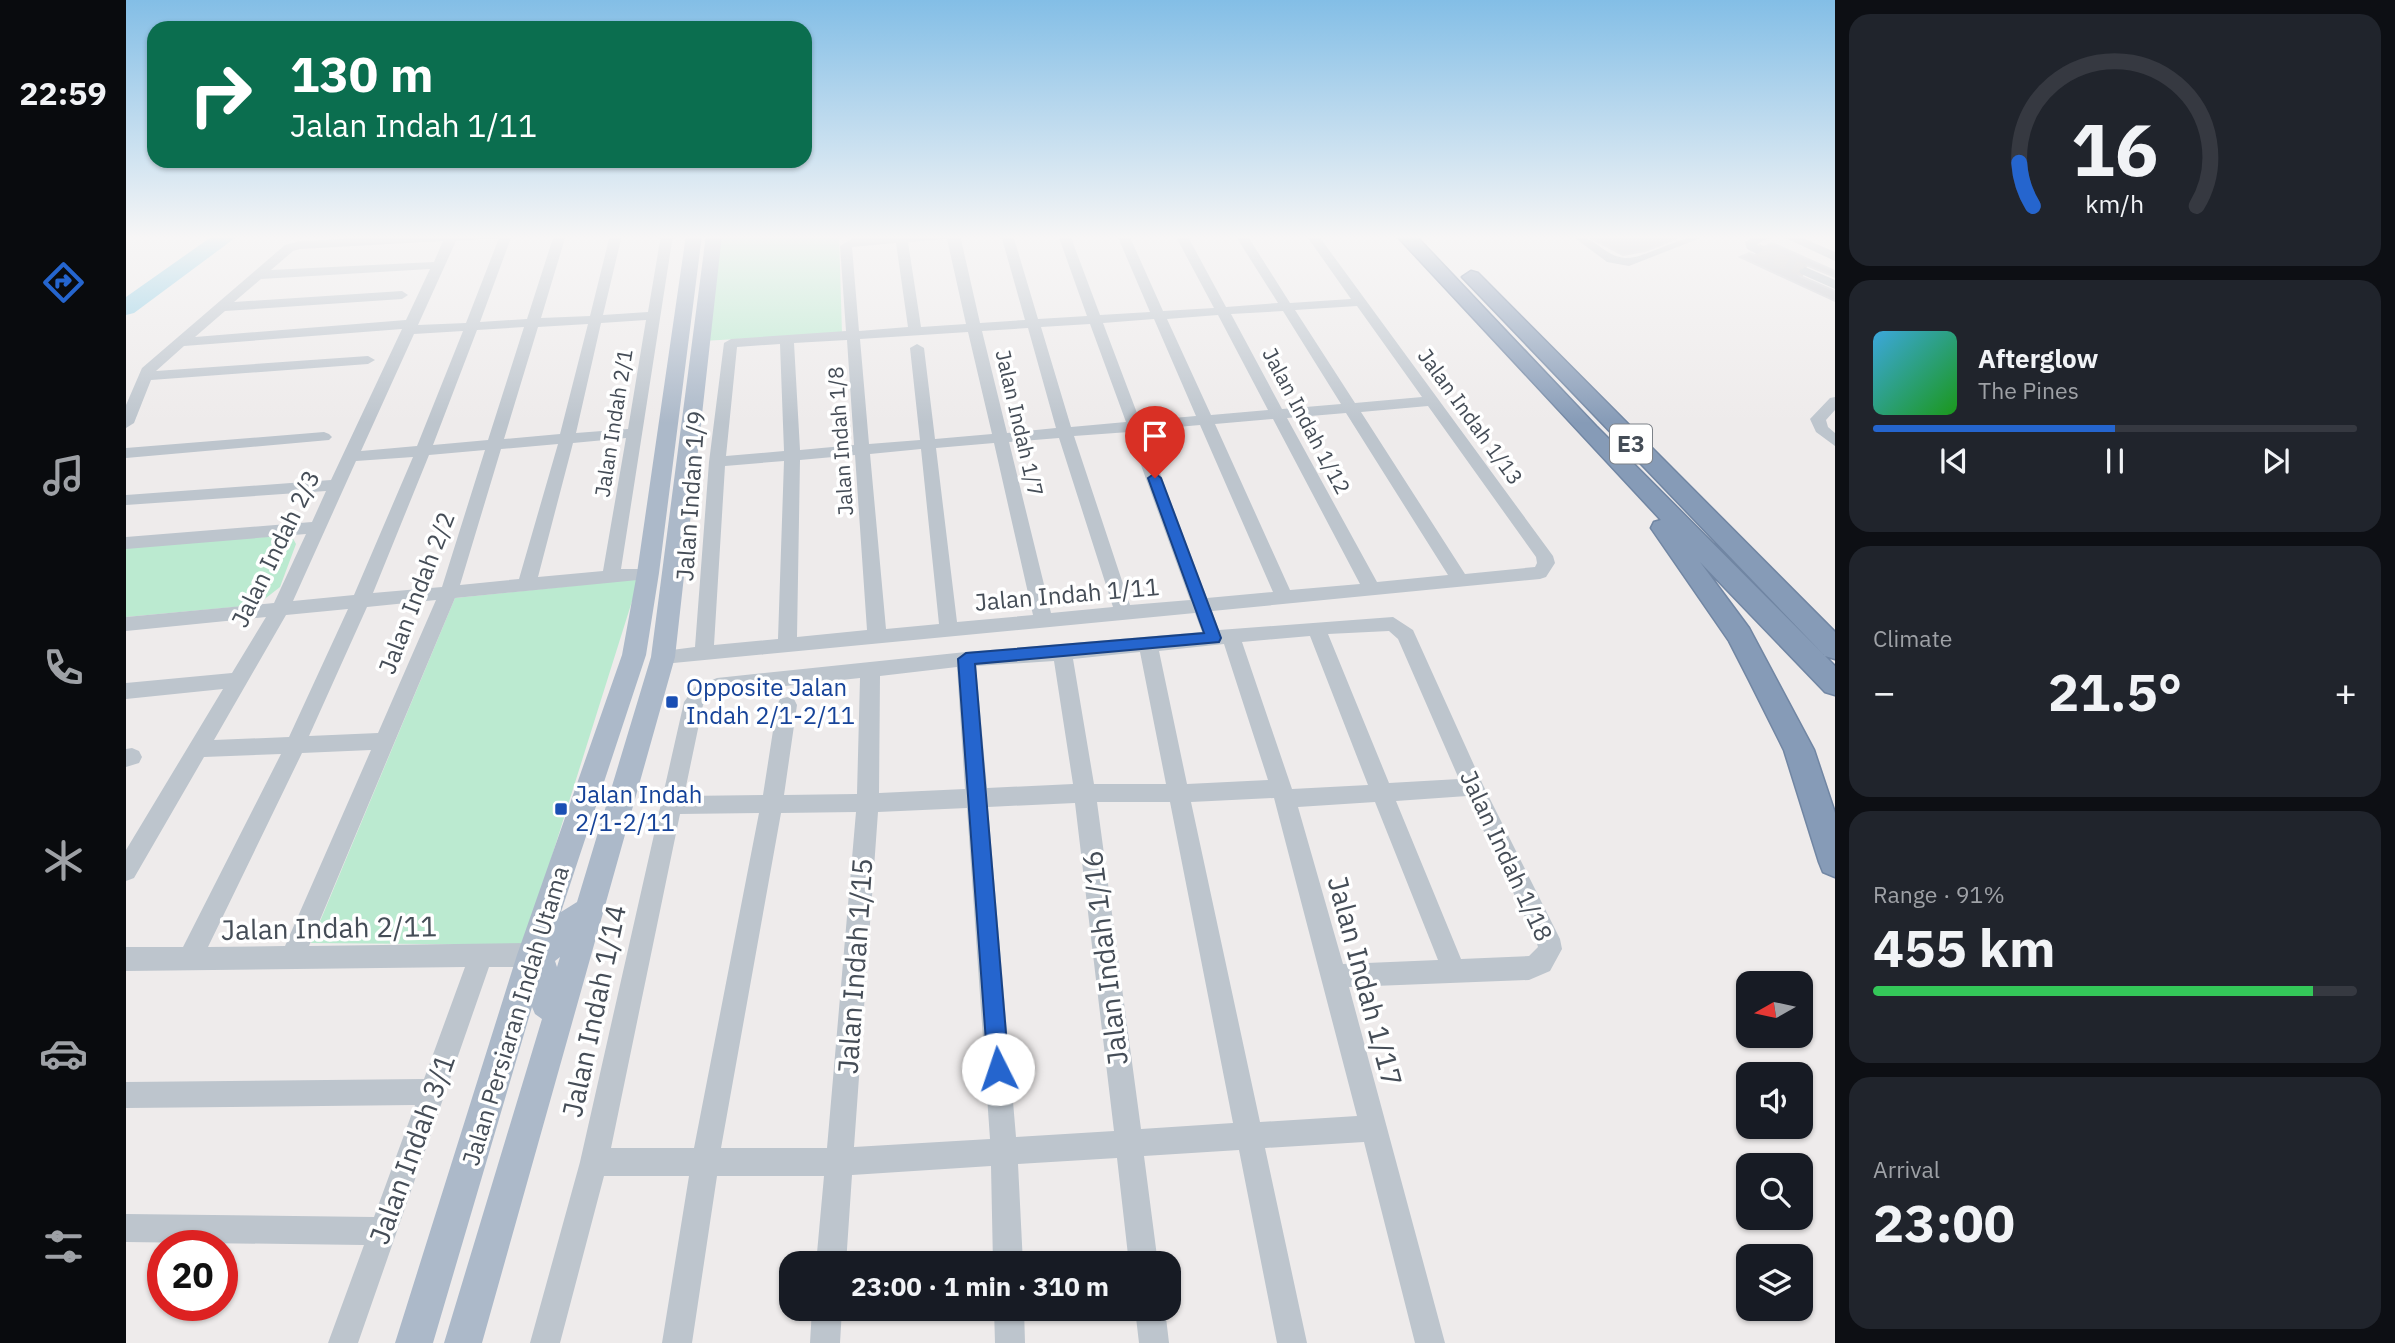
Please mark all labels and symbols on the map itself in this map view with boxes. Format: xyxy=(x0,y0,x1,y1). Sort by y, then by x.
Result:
street label: Jalan Indah 1/12 xyxy=(1256,342,1357,499)
street label: Jalan Indah 1/13 xyxy=(1412,343,1530,490)
street label: Jalan Indah 2/1 xyxy=(587,347,639,499)
street label: Jalan Indah 1/7 xyxy=(990,347,1050,499)
street label: Jalan Indah 1/8 xyxy=(821,365,859,517)
pin xyxy=(1125,406,1185,478)
street label: Jalan Indan 1/9 xyxy=(668,410,712,582)
road number: E3 xyxy=(1610,424,1652,464)
street label: Jalan Indah 2/3 xyxy=(223,465,327,632)
street label: Jalan Indah 2/2 xyxy=(370,507,462,678)
street label: Jalan Indah 1/11 xyxy=(973,570,1161,618)
place label: Opposite Jalan Indah 2/1-2/11 xyxy=(686,671,855,731)
marker: Opposite Jalan Indah 2/1-2/11 xyxy=(664,694,680,710)
street label: Jalan Indah 1/18 xyxy=(1453,765,1561,946)
place label: Jalan Indah 2/1-2/11 xyxy=(575,778,702,838)
marker: Jalan Indah 2/1-2/11 xyxy=(553,801,569,817)
street label: Jalan Indah 1/16 xyxy=(1073,848,1136,1068)
street label: Jalan Indah 1/15 xyxy=(829,857,880,1075)
street label: Jalan Persiaran Indah Utama xyxy=(454,862,576,1169)
street label: Jalan Indah 1/17 xyxy=(1320,872,1411,1090)
street label: Jalan Indah 1/14 xyxy=(553,901,634,1121)
street label: Jalan Indah 2/11 xyxy=(221,907,437,948)
north arrow xyxy=(1736,971,1813,1048)
position arrow xyxy=(961,1032,1035,1106)
street label: Jalan Indah 3/1 xyxy=(360,1049,463,1249)
speed limit sign: 20 xyxy=(147,1230,238,1321)

